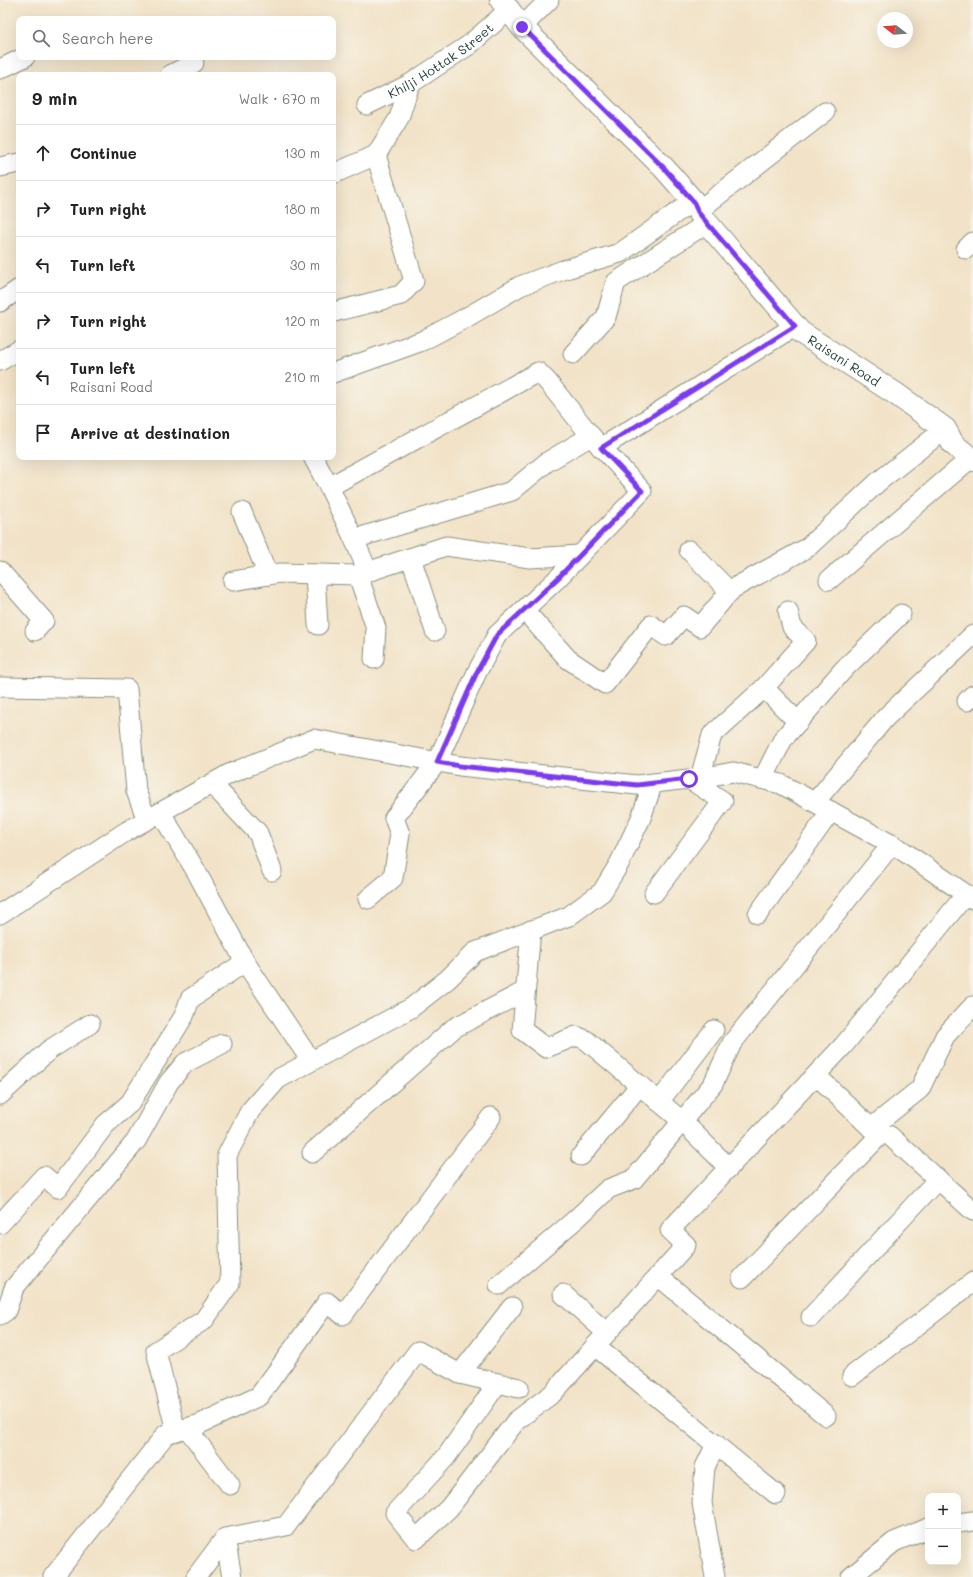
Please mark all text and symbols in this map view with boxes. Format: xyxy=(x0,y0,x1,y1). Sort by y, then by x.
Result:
north arrow xyxy=(877,12,913,48)
search box xyxy=(16,16,336,60)
route end xyxy=(513,18,531,36)
street label: Khilji Hottak Street xyxy=(385,19,497,102)
icon: search xyxy=(30,27,52,49)
text: Search here xyxy=(62,28,153,48)
text: 9 min xyxy=(32,87,77,109)
text: Walk · 670 m xyxy=(239,90,320,107)
icon: ahead xyxy=(32,142,54,164)
text: Continue xyxy=(70,143,137,163)
text: 130 m xyxy=(284,144,320,161)
icon: right xyxy=(32,198,54,220)
text: Turn right xyxy=(70,199,147,219)
text: 180 m xyxy=(284,200,320,217)
icon: left xyxy=(32,254,54,276)
text: Turn left xyxy=(70,255,135,275)
text: 30 m xyxy=(290,256,320,273)
icon: right xyxy=(32,310,54,332)
text: Turn right xyxy=(70,311,147,331)
text: 120 m xyxy=(284,312,320,329)
street label: Raisani Road xyxy=(805,330,884,390)
text: Turn left xyxy=(70,358,135,378)
icon: left xyxy=(32,366,54,388)
text: 210 m xyxy=(284,368,320,385)
text: Raisani Road xyxy=(70,378,153,395)
icon: arrive xyxy=(32,422,54,444)
text: Arrive at destination xyxy=(70,423,230,443)
route start xyxy=(680,770,698,788)
map controls xyxy=(925,1493,961,1565)
button: + xyxy=(925,1493,961,1529)
button: − xyxy=(925,1529,961,1565)

